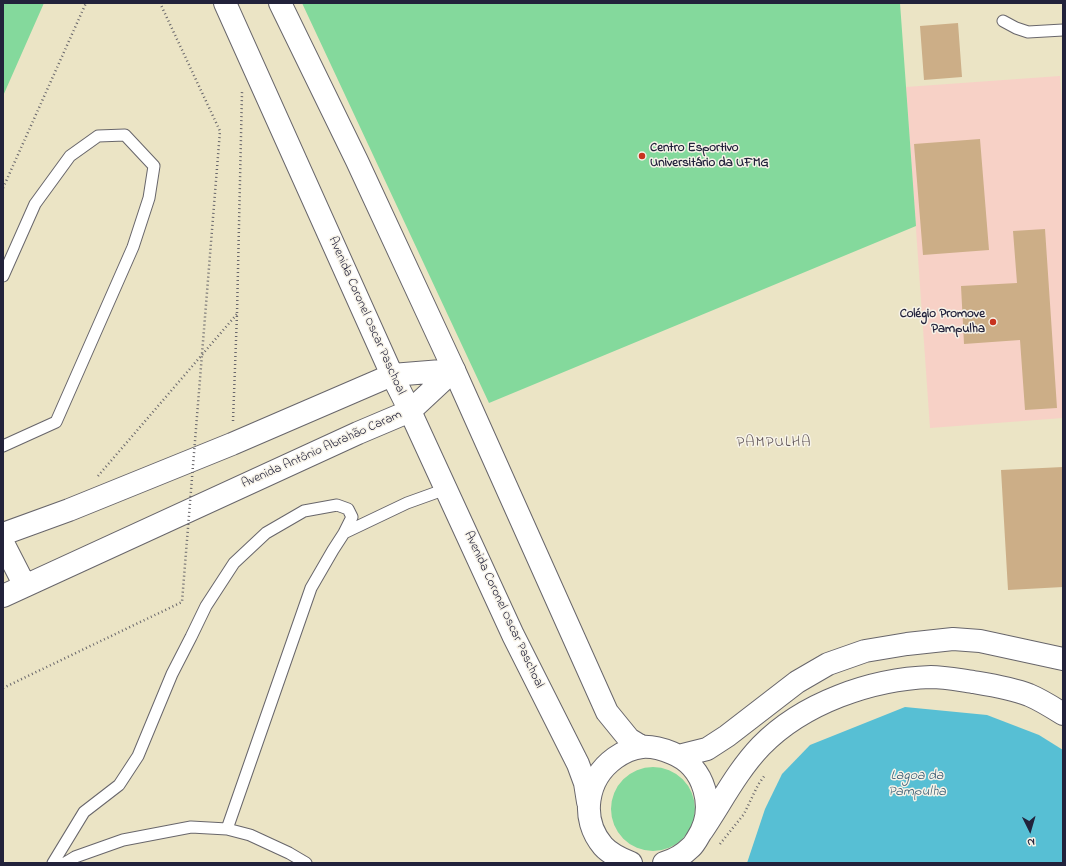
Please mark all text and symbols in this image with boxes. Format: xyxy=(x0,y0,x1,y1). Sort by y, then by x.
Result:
place label: Centro Esportivo Universitário da UFMG xyxy=(650,141,769,172)
marker: Centro Esportivo Universitário da UFMG xyxy=(637,151,647,161)
street label: Avenida Coronel Oscar Paschoal xyxy=(324,235,408,397)
place label: Colégio Promove Pampulha xyxy=(900,307,985,338)
marker: Colégio Promove Pampulha xyxy=(988,317,998,327)
street label: Avenida Antônio Abrahão Caram xyxy=(239,408,405,492)
district label: PAMPULHA xyxy=(737,435,811,453)
street label: Avenida Coronel Oscar Paschoal xyxy=(460,529,546,691)
water label: Lagoa da Pampulha xyxy=(888,769,946,802)
north arrow xyxy=(1010,810,1050,850)
text: N xyxy=(1027,834,1035,850)

